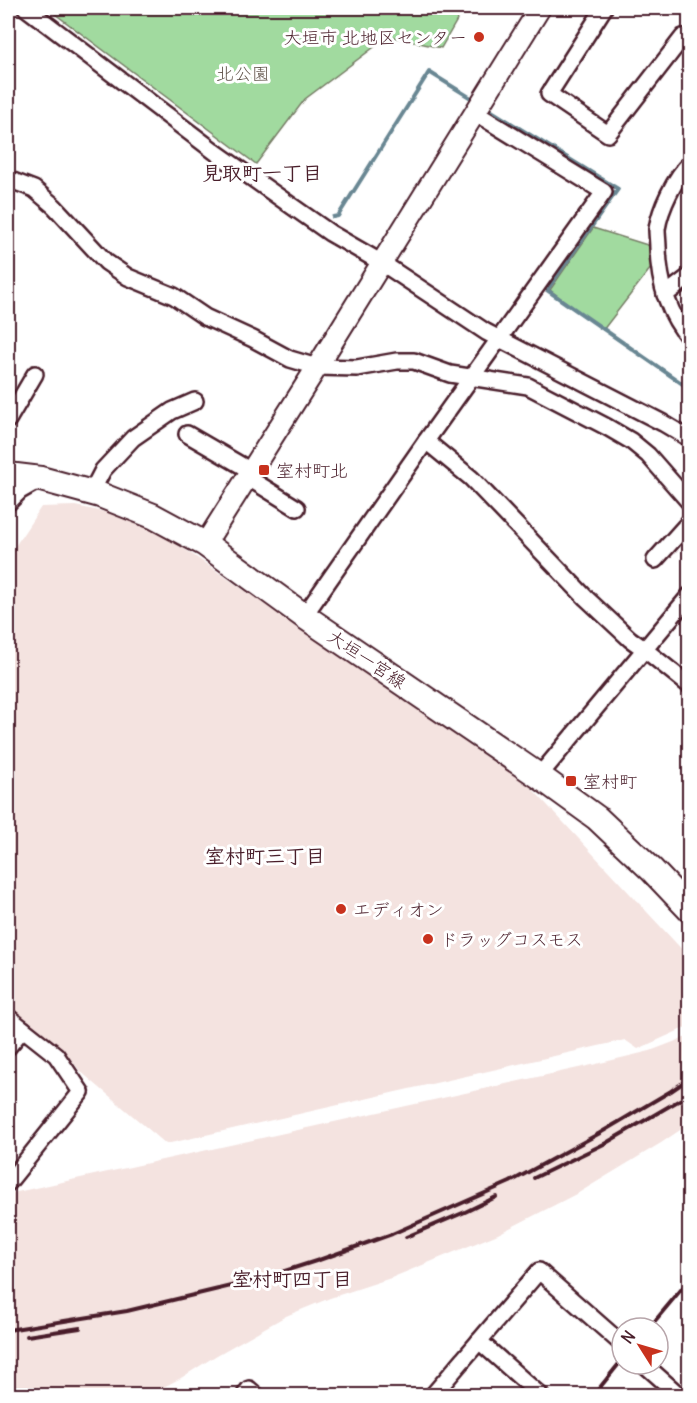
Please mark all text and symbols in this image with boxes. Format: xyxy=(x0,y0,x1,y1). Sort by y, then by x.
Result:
place label: 大垣市 北地区センター xyxy=(283,26,467,49)
marker: 大垣市 北地区センター xyxy=(472,30,486,44)
park label: 北公園 xyxy=(216,62,270,85)
district label: 見取町一丁目 xyxy=(202,160,322,185)
place label: 室村町北 xyxy=(276,459,348,482)
marker: 室村町北 xyxy=(257,463,271,477)
street label: 大垣一宮線 xyxy=(323,624,411,694)
place label: 室村町 xyxy=(583,770,637,793)
marker: 室村町 xyxy=(564,774,578,788)
district label: 室村町三丁目 xyxy=(205,843,325,868)
place label: エディオン xyxy=(353,898,444,921)
marker: エディオン xyxy=(334,902,348,916)
place label: ドラッグコスモス xyxy=(440,928,583,951)
marker: ドラッグコスモス xyxy=(421,932,435,946)
district label: 室村町四丁目 xyxy=(232,1266,352,1291)
north arrow xyxy=(610,1316,670,1376)
text: N xyxy=(617,1327,639,1347)

